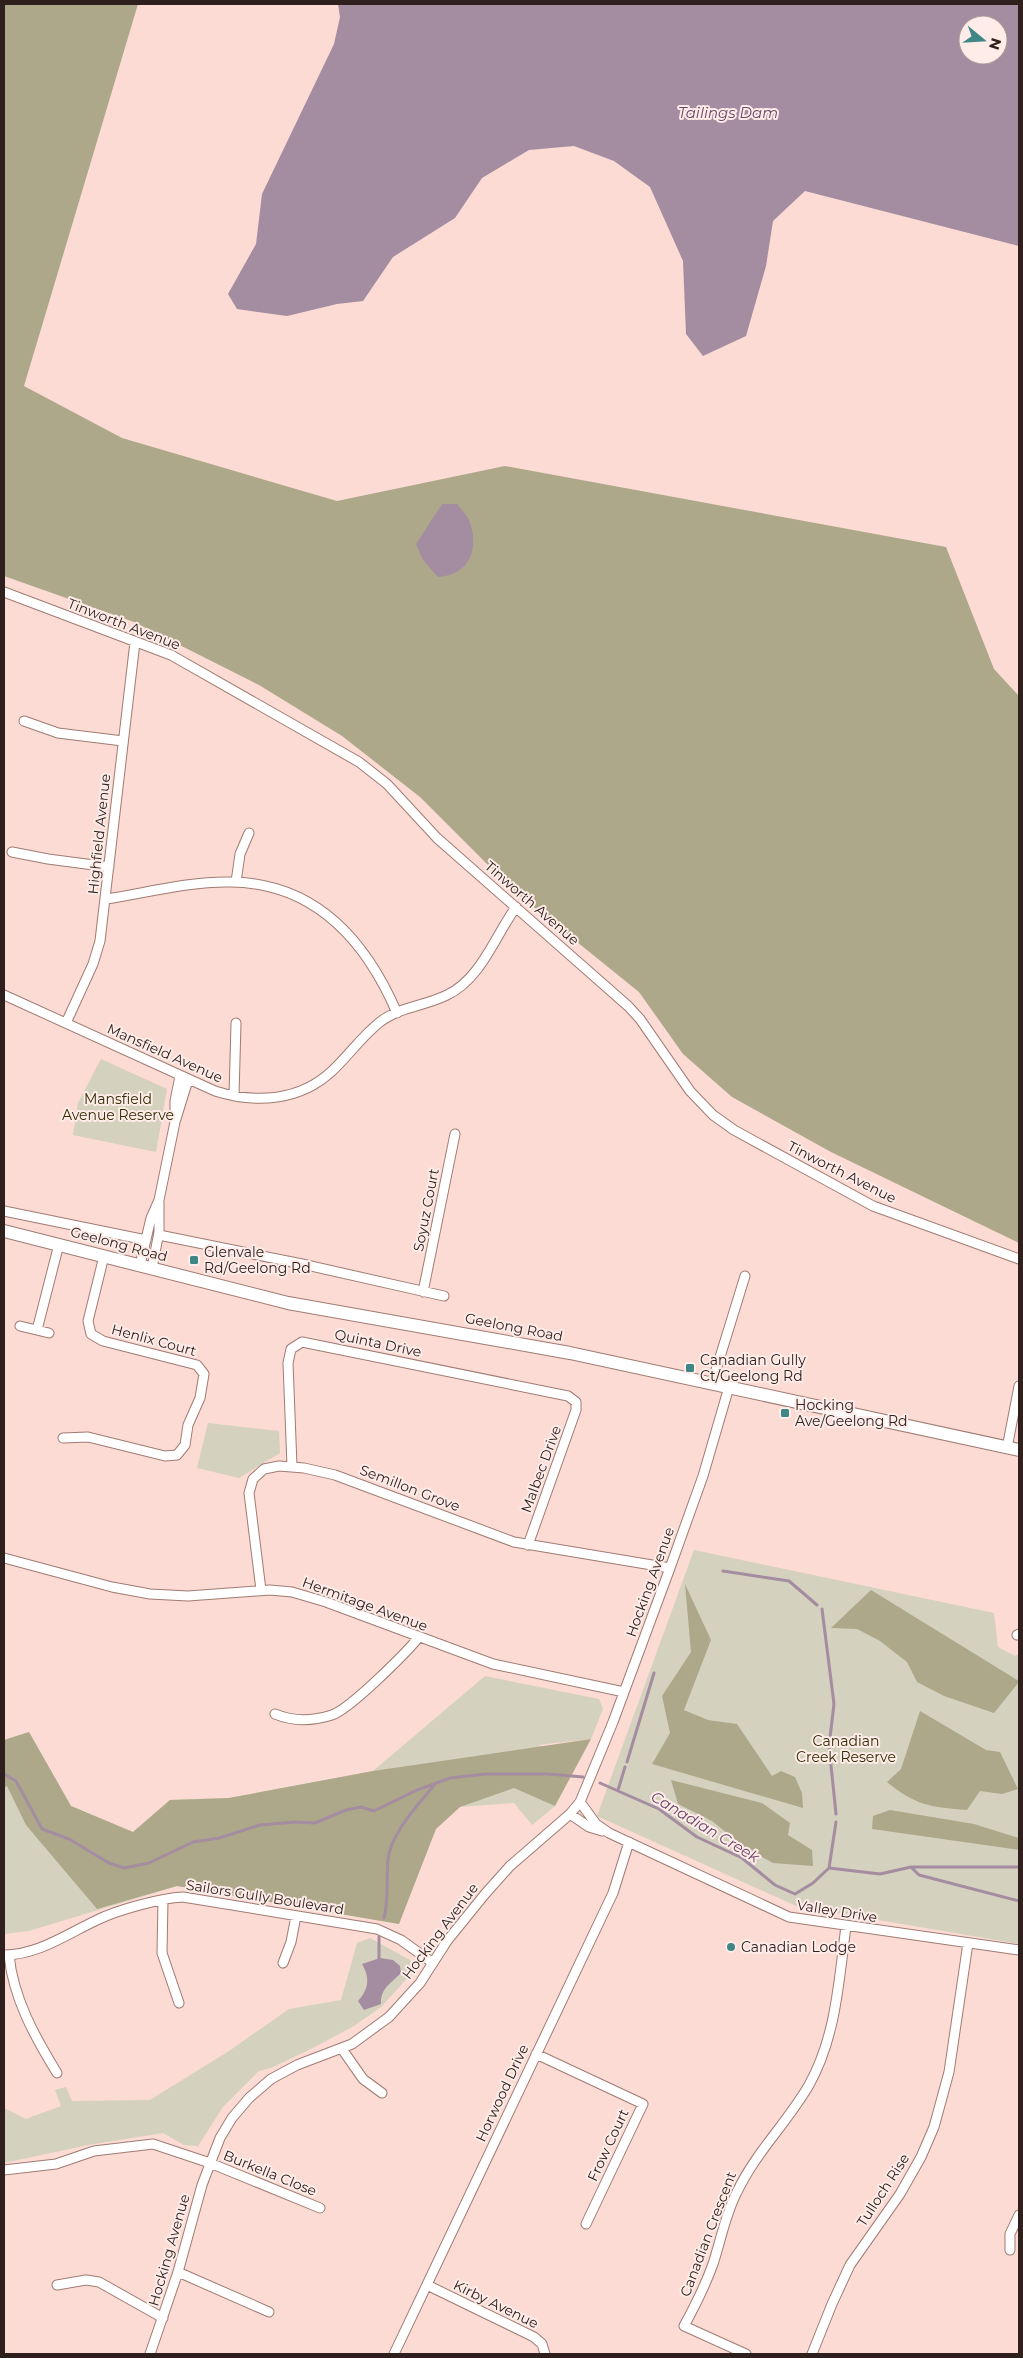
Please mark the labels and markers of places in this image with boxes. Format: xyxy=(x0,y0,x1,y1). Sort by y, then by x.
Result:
place label: Glenvale Rd/Geelong Rd xyxy=(204,1243,311,1277)
marker: Glenvale Rd/Geelong Rd xyxy=(188,1254,200,1266)
place label: Canadian Gully Ct/Geelong Rd xyxy=(700,1351,806,1385)
marker: Canadian Gully Ct/Geelong Rd xyxy=(684,1362,696,1374)
place label: Hocking Ave/Geelong Rd xyxy=(795,1396,908,1430)
marker: Hocking Ave/Geelong Rd xyxy=(779,1407,791,1419)
place label: Canadian Lodge xyxy=(741,1938,856,1956)
marker: Canadian Lodge xyxy=(725,1941,737,1953)

